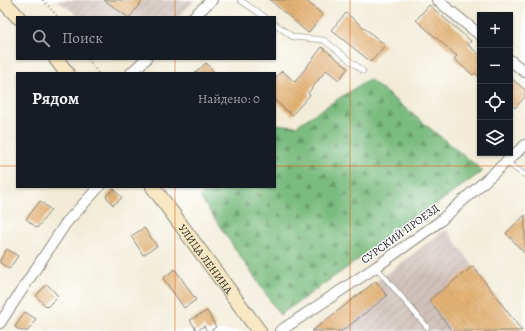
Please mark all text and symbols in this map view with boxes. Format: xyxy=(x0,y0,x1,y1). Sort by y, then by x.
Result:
map controls xyxy=(477,12,513,156)
button: + xyxy=(477,12,513,48)
search box xyxy=(16,16,276,60)
icon: search xyxy=(30,27,52,49)
text: Поиск xyxy=(62,28,103,48)
button: − xyxy=(477,48,513,84)
button: locate xyxy=(477,84,513,120)
text: Рядом xyxy=(32,87,79,110)
text: Найдено: 0 xyxy=(198,90,260,107)
button: layers xyxy=(477,120,513,156)
street label: СУРСКИЙ ПРОЕЗД xyxy=(358,201,442,267)
street label: УЛИЦА ЛЕНИНА xyxy=(175,221,237,297)

